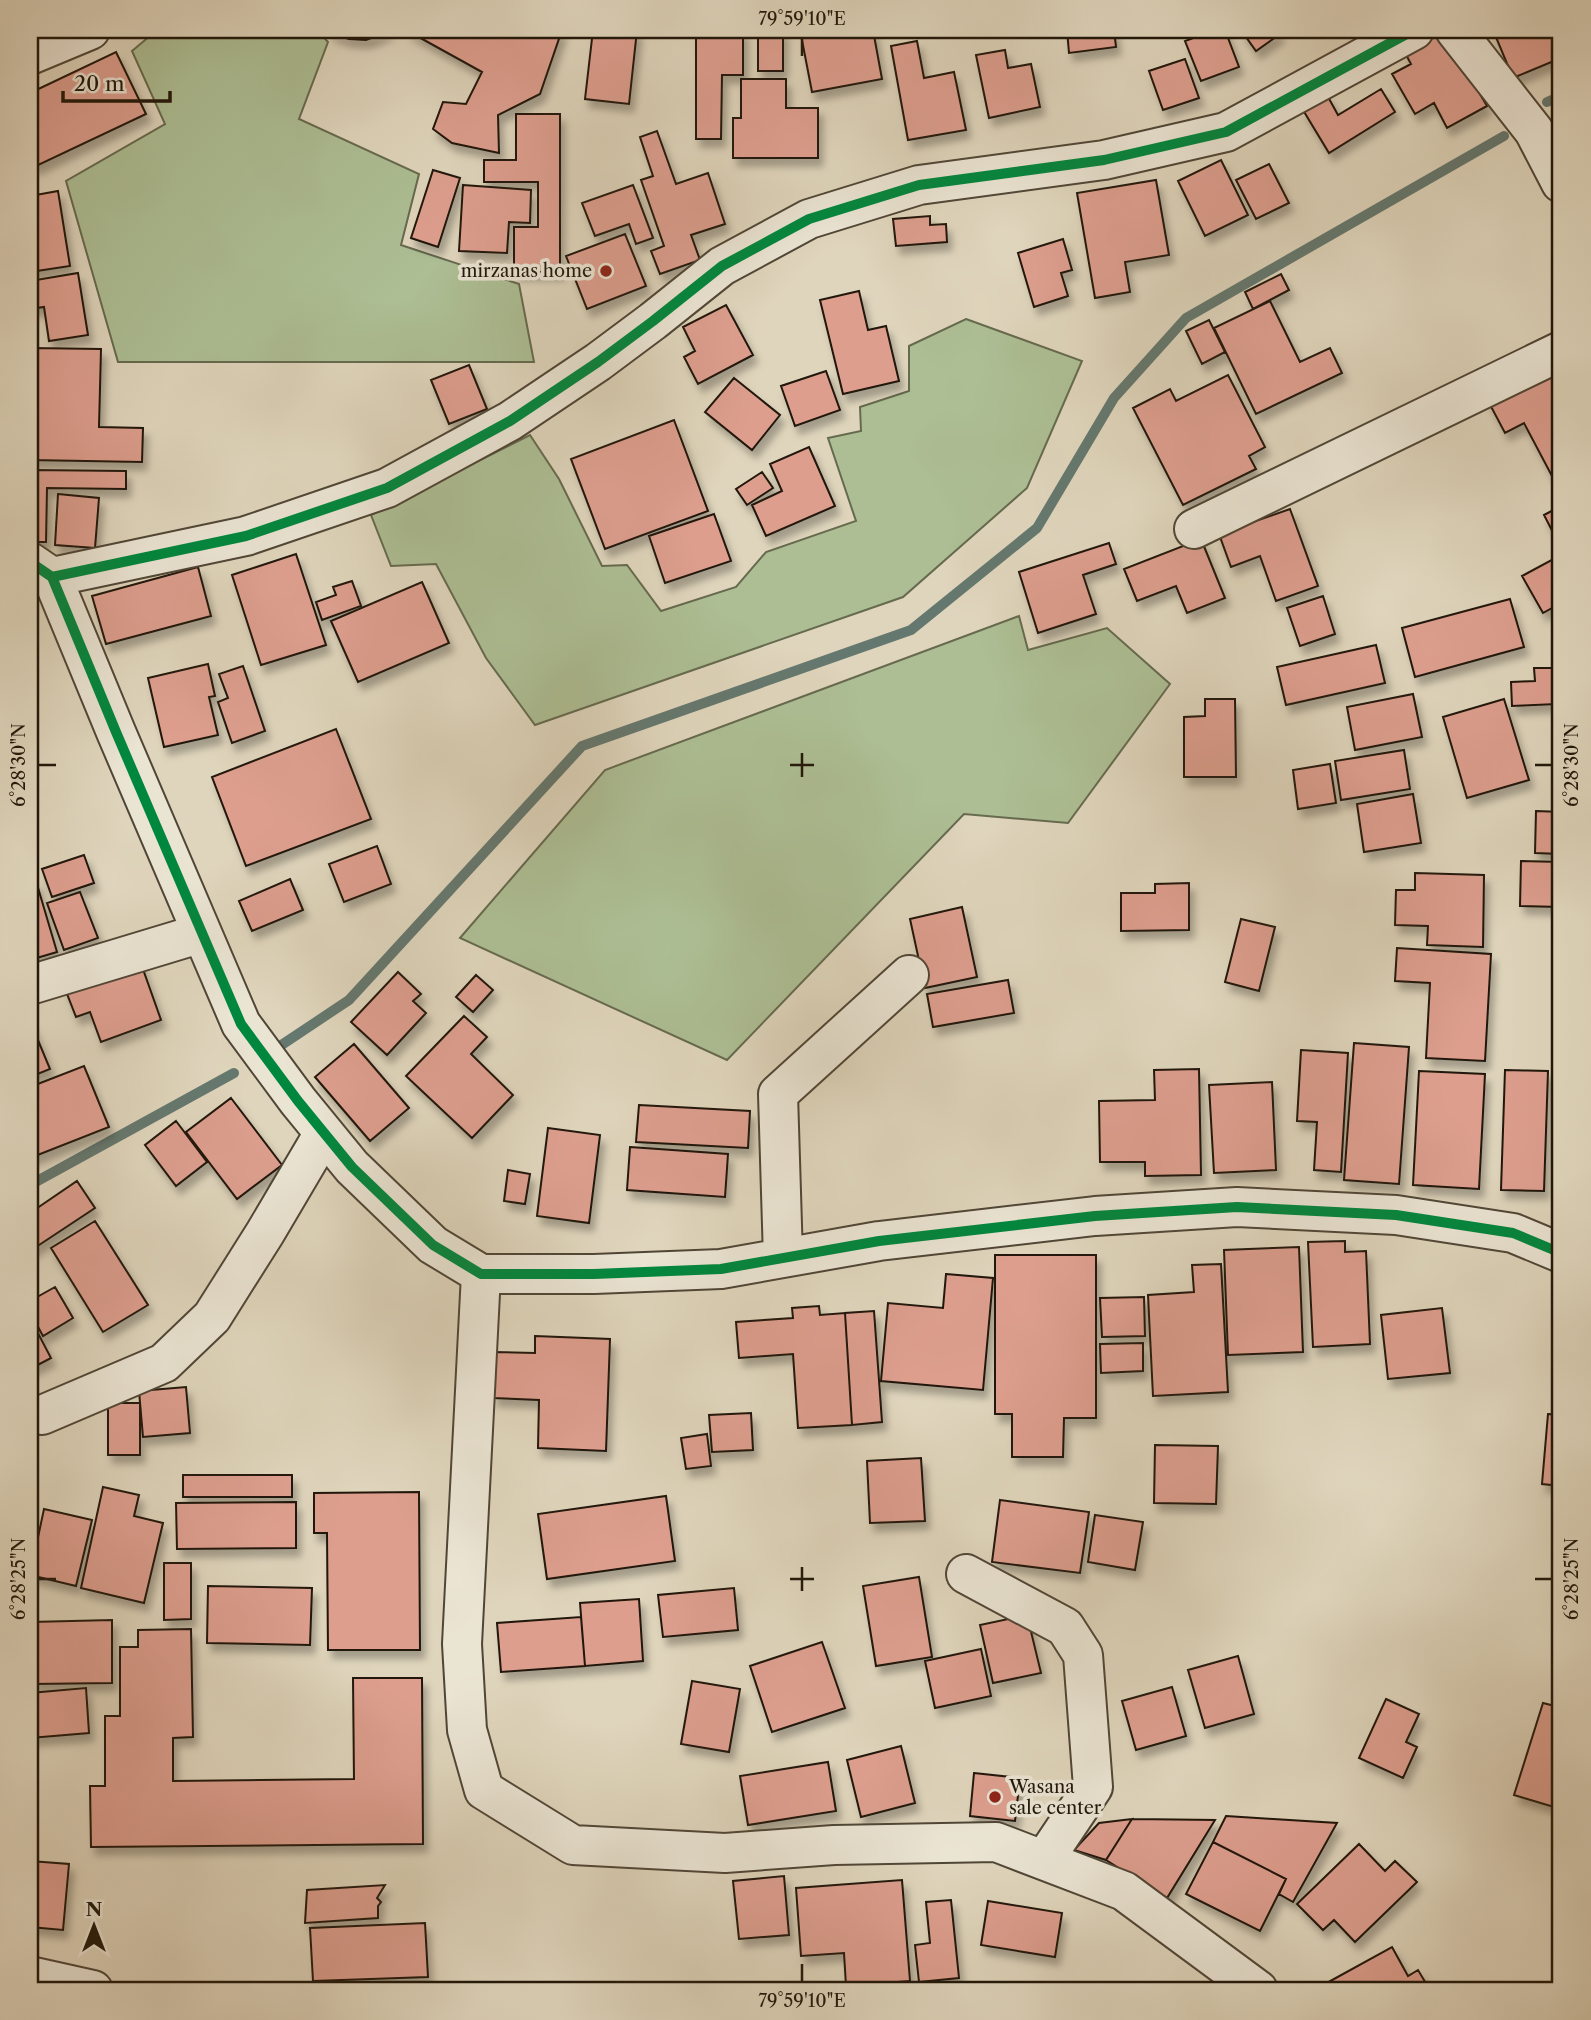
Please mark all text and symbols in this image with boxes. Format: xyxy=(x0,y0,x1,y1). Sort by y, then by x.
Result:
text: 79°59'10"E xyxy=(758,8,846,30)
scale bar xyxy=(63,60,170,104)
text: 20 m xyxy=(74,71,125,96)
place label: mirzanas home xyxy=(461,260,592,282)
marker: mirzanas home xyxy=(598,263,614,279)
text: 6°28'30"N xyxy=(8,723,30,807)
text: 6°28'30"N xyxy=(1561,723,1583,807)
text: 6°28'25"N xyxy=(8,1538,30,1620)
text: 6°28'25"N xyxy=(1561,1538,1583,1620)
place label: Wasana sale center xyxy=(1008,1776,1102,1819)
marker: Wasana sale center xyxy=(987,1789,1003,1805)
north arrow xyxy=(60,1890,130,1960)
text: N xyxy=(86,1898,102,1921)
text: 79°59'10"E xyxy=(758,1990,846,2012)

